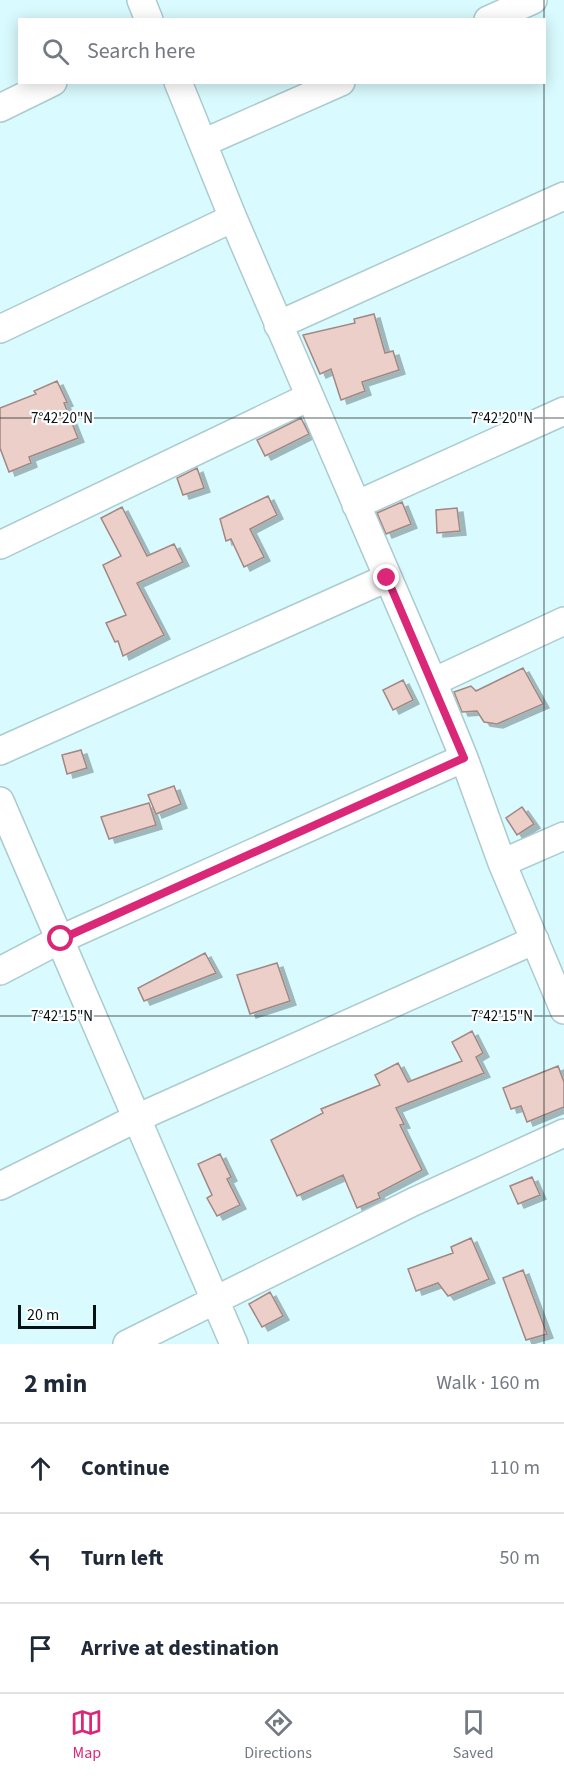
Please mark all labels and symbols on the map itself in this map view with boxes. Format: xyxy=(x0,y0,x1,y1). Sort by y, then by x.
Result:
text: 7°42'20"N xyxy=(31,408,93,429)
text: 7°42'20"N xyxy=(471,408,533,429)
route end xyxy=(373,564,399,590)
route start xyxy=(47,925,73,951)
text: 7°42'15"N xyxy=(31,1006,93,1027)
text: 7°42'15"N xyxy=(471,1006,533,1027)
scale bar xyxy=(18,1302,96,1330)

